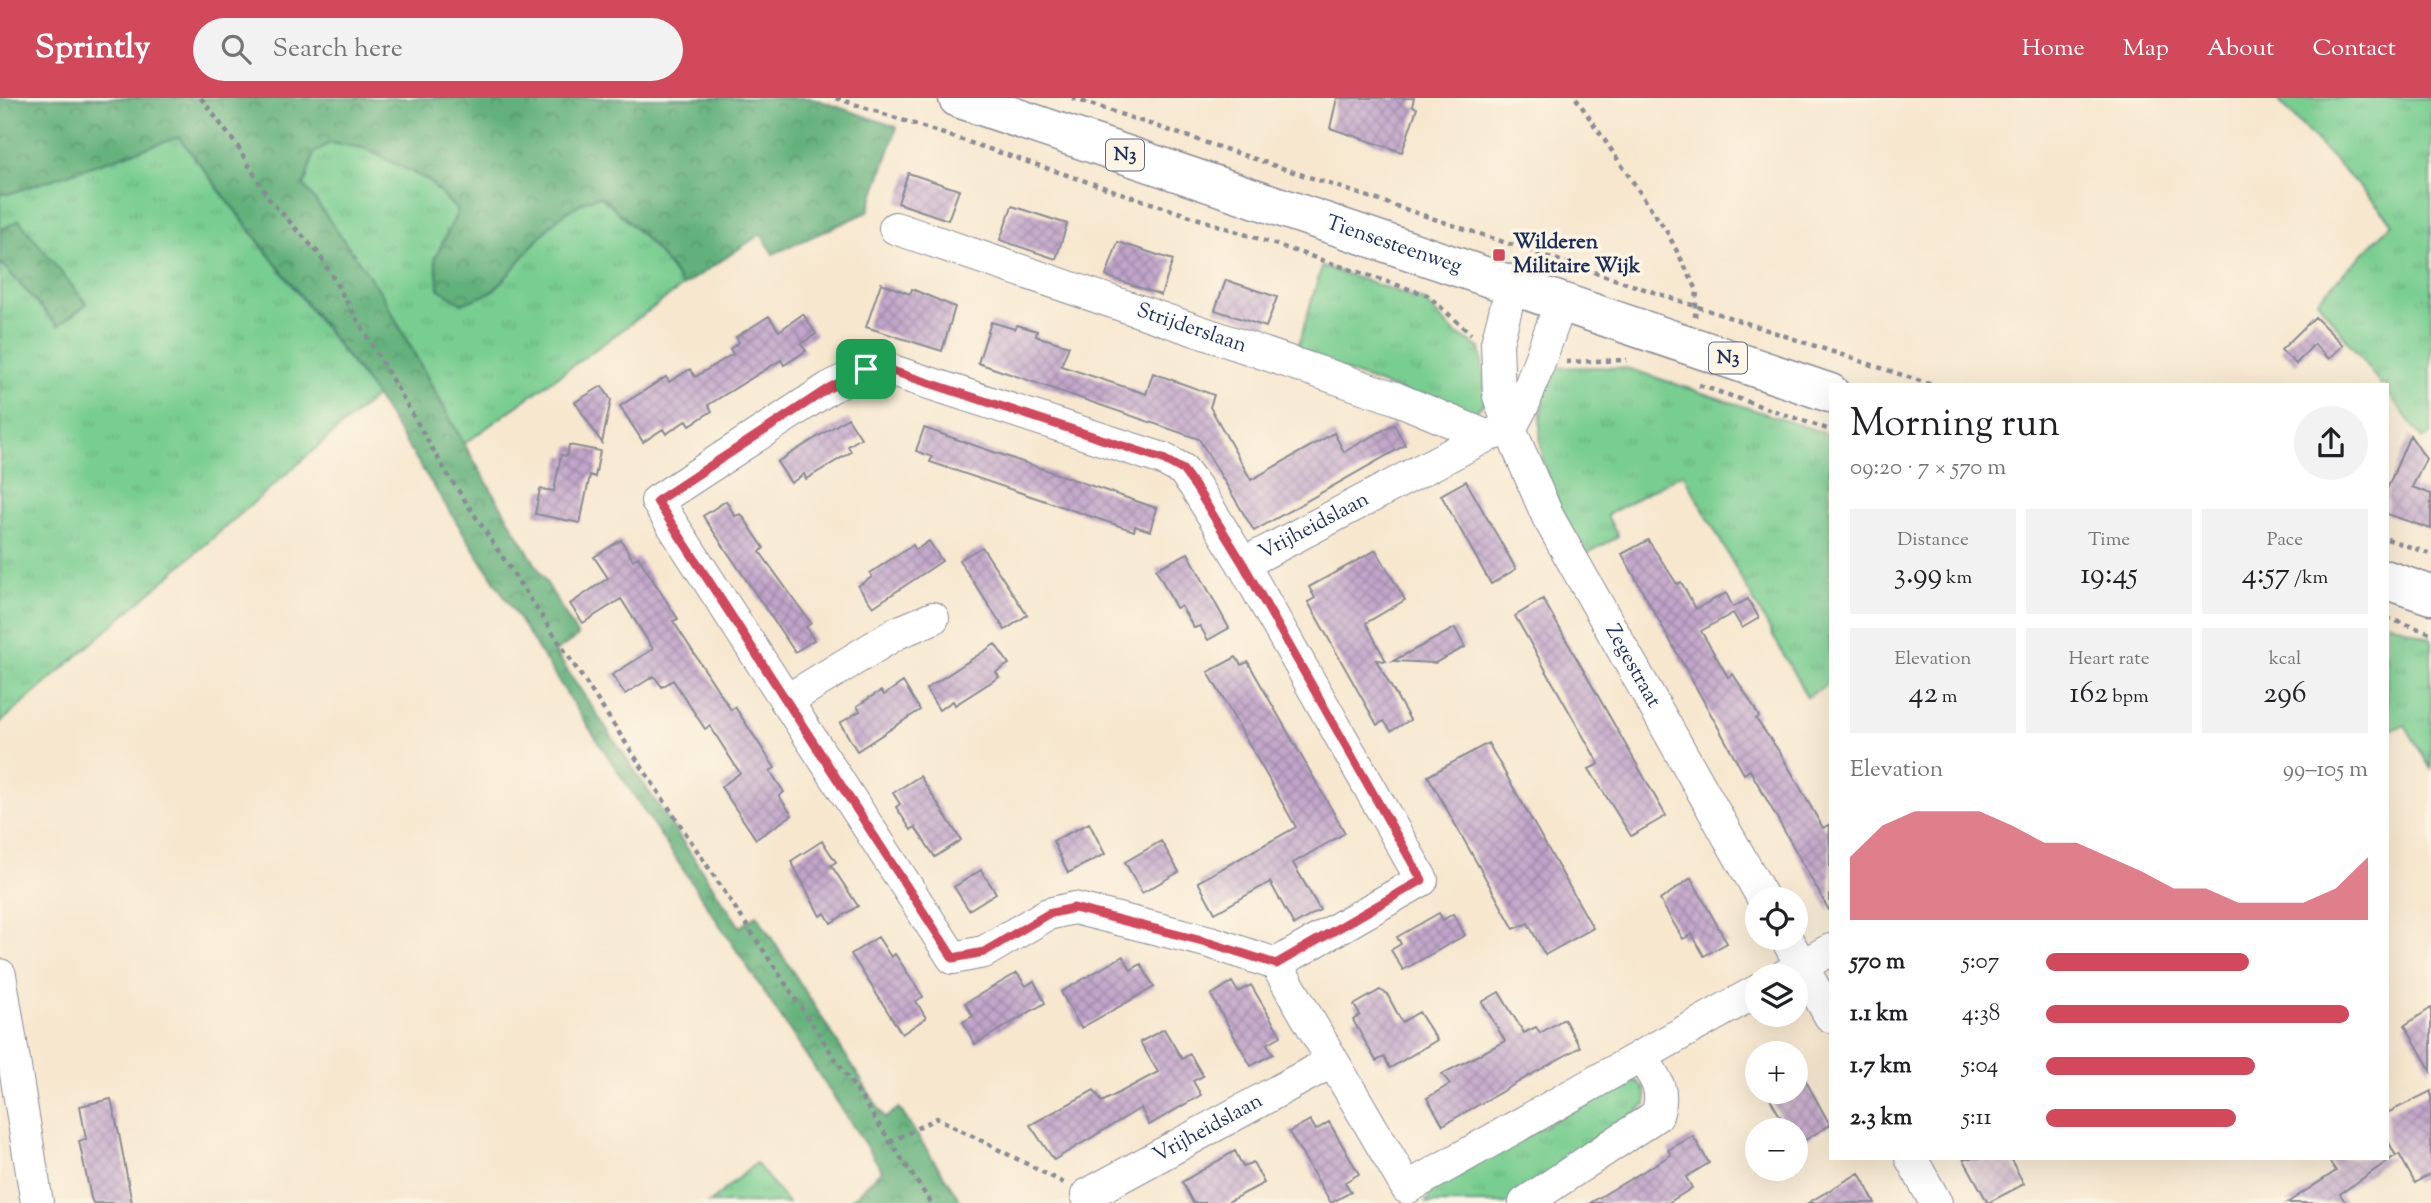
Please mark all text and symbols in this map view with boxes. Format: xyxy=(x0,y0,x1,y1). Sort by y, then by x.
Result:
search box xyxy=(193,18,683,81)
text: Sprintly xyxy=(35,25,151,73)
icon: search xyxy=(217,30,255,68)
text: Search here xyxy=(273,31,403,68)
text: Home xyxy=(2022,32,2085,66)
text: Map xyxy=(2123,32,2169,66)
text: About xyxy=(2207,32,2274,66)
text: Contact xyxy=(2312,32,2396,66)
road number: N3 xyxy=(1106,139,1144,170)
street label: Tiensesteenweg xyxy=(1322,208,1466,282)
place label: Wilderen Militaire Wijk xyxy=(1513,228,1641,282)
marker: Wilderen Militaire Wijk xyxy=(1491,247,1507,263)
street label: Strijderslaan xyxy=(1132,296,1250,361)
pin xyxy=(836,339,896,399)
road number: N3 xyxy=(1709,342,1747,374)
icon: arrive xyxy=(847,350,885,388)
text: Morning run xyxy=(1850,399,2060,453)
button: share xyxy=(2294,406,2368,480)
text: 09:20 · 7 × 570 m xyxy=(1850,452,2006,485)
street label: Vrijheidslaan xyxy=(1254,485,1375,568)
text: Distance xyxy=(1897,527,1969,554)
text: Time xyxy=(2088,527,2130,554)
text: Pace xyxy=(2267,527,2303,554)
text: 3.99 xyxy=(1894,554,1942,597)
text: 19:45 xyxy=(2080,554,2138,597)
text: 4:57 xyxy=(2242,554,2290,597)
text: km xyxy=(1942,565,1972,592)
text: /km xyxy=(2290,565,2328,592)
street label: Zegestraat xyxy=(1597,619,1668,713)
text: Elevation xyxy=(1894,646,1972,673)
text: Heart rate xyxy=(2068,646,2150,673)
text: kcal xyxy=(2269,646,2301,673)
text: 42 xyxy=(1909,673,1938,716)
text: 162 xyxy=(2069,673,2108,716)
text: 296 xyxy=(2263,673,2307,716)
text: m xyxy=(1938,684,1957,711)
text: bpm xyxy=(2108,684,2149,711)
text: Elevation xyxy=(1850,754,1943,787)
text: 99–105 m xyxy=(2283,754,2368,787)
map controls xyxy=(1745,887,1808,1181)
button: locate xyxy=(1745,887,1808,950)
text: 570 m xyxy=(1850,946,1905,979)
text: 5:07 xyxy=(1962,946,1999,979)
button: layers xyxy=(1745,964,1808,1027)
text: 1.1 km xyxy=(1850,998,1908,1031)
text: 4:38 xyxy=(1962,998,2000,1031)
button: + xyxy=(1745,1041,1808,1104)
text: 1.7 km xyxy=(1850,1050,1912,1083)
text: 5:04 xyxy=(1962,1050,1998,1083)
street label: Vrijheidslaan xyxy=(1148,1087,1268,1171)
text: 2.3 km xyxy=(1850,1102,1912,1135)
text: 5:11 xyxy=(1962,1102,1992,1135)
button: − xyxy=(1745,1118,1808,1181)

